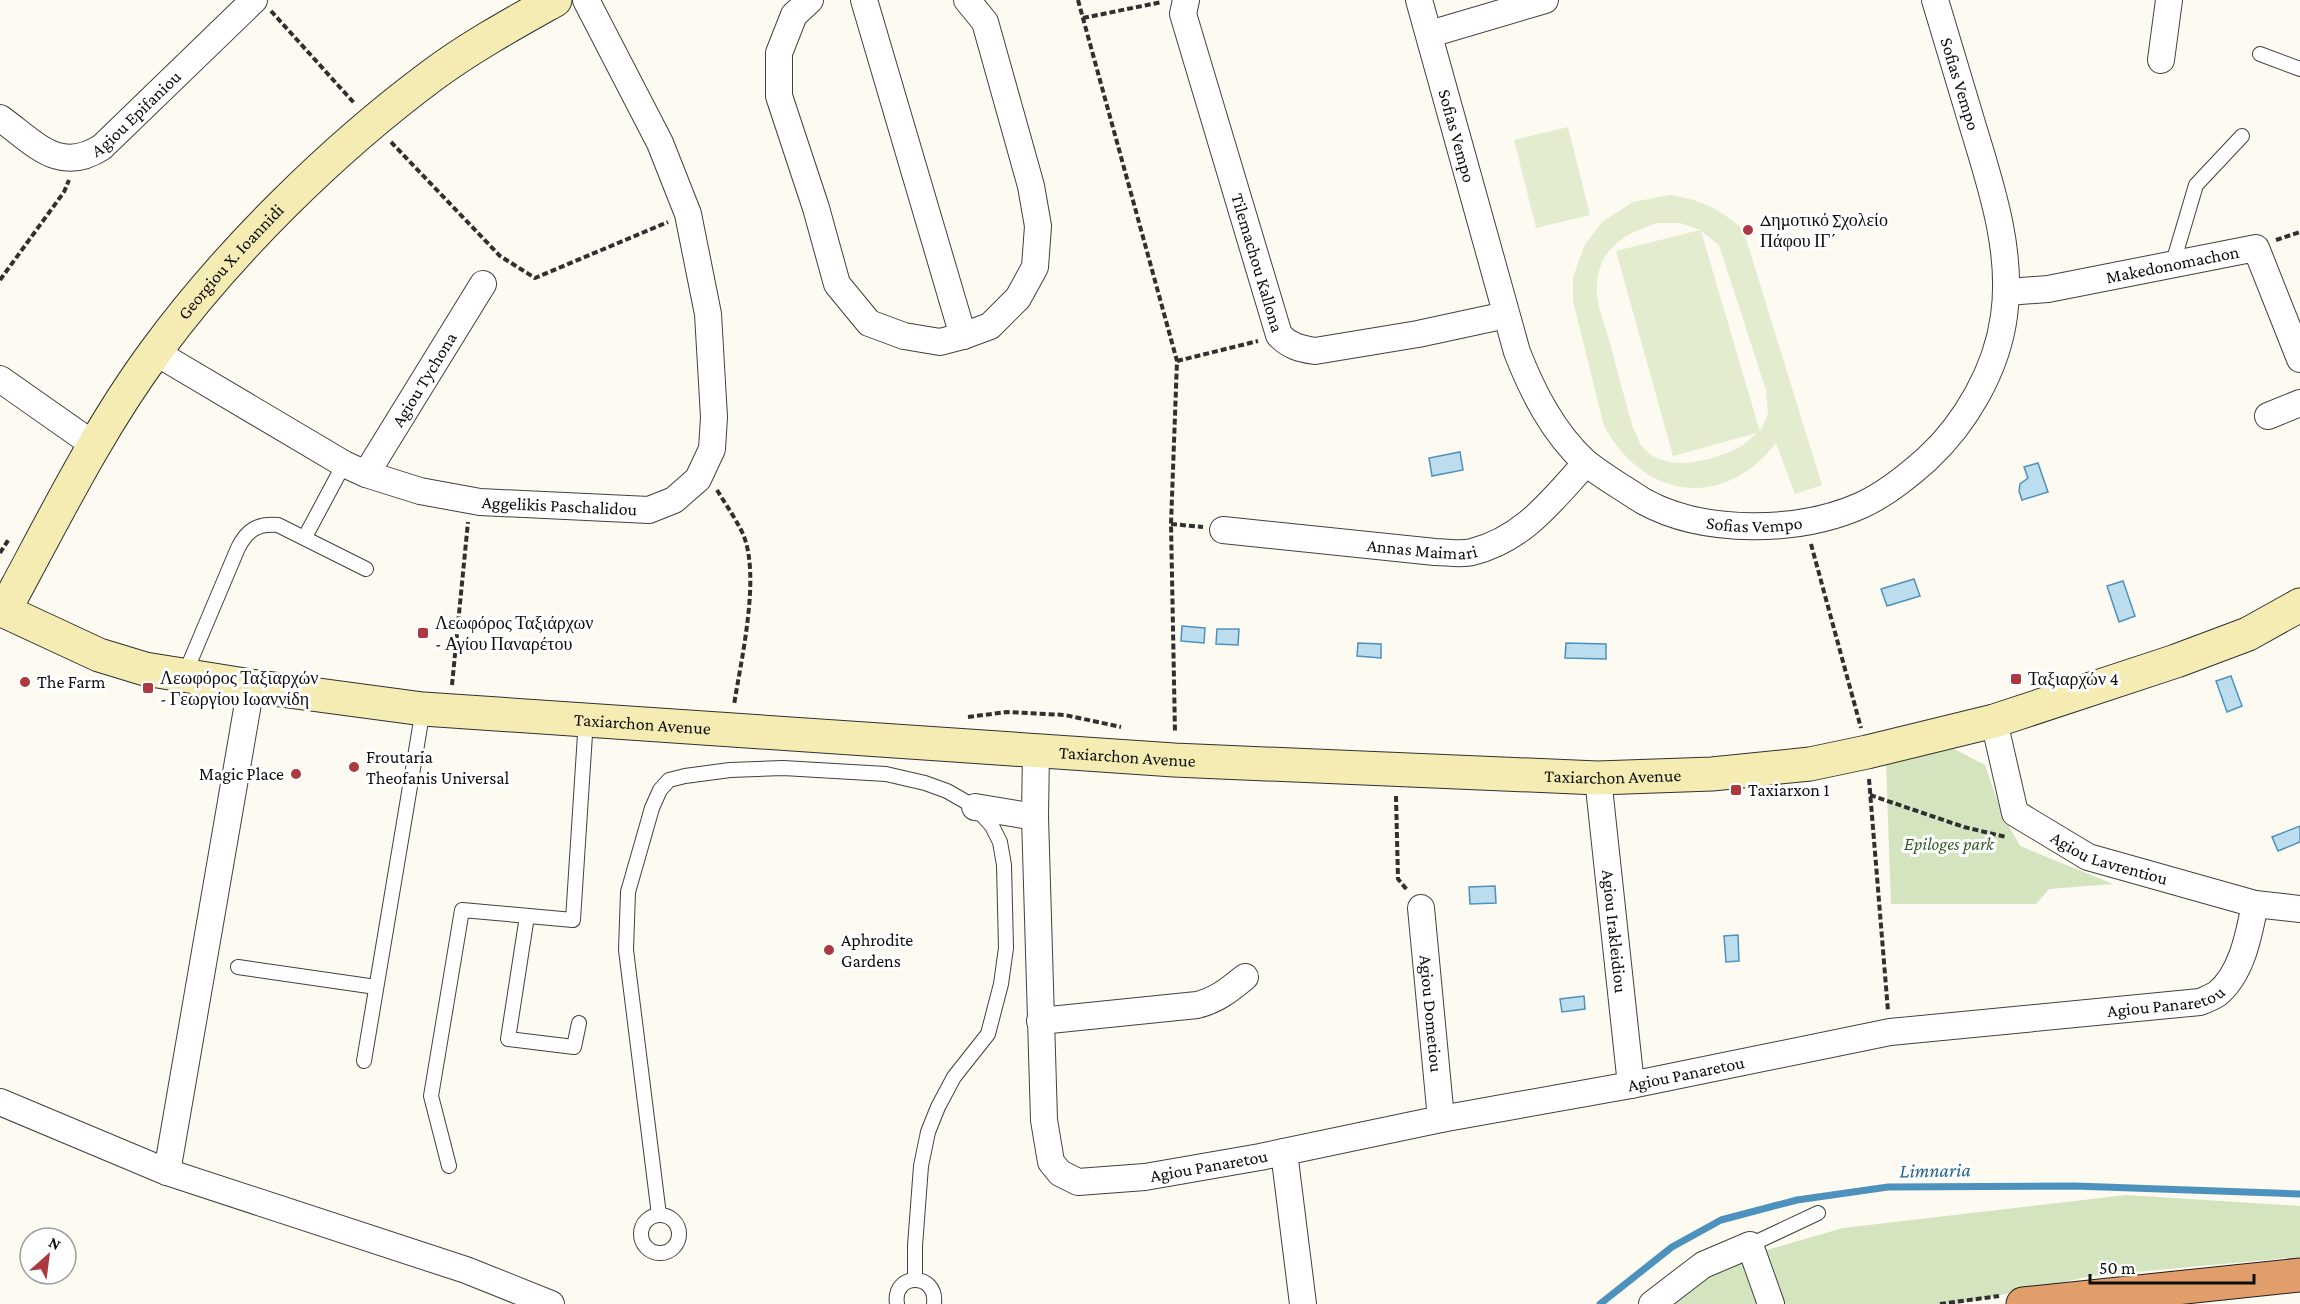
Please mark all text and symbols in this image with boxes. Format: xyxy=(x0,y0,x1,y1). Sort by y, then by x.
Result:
street label: Sofias Vempo xyxy=(1936,35,1984,133)
street label: Agiou Epifaniou xyxy=(88,66,185,161)
street label: Sofias Vempo xyxy=(1434,87,1479,185)
street label: Tilemachou Kallona xyxy=(1227,191,1288,335)
street label: Georgiou X. Ioannidi xyxy=(174,200,288,324)
place label: Δημοτικό Σχολείο Πάφου ΙΓ΄ xyxy=(1760,210,1888,251)
marker: Δημοτικό Σχολείο Πάφου ΙΓ΄ xyxy=(1741,223,1755,237)
street label: Makedonomachon xyxy=(2104,242,2241,287)
street label: Agiou Tychona xyxy=(388,329,461,430)
street label: Aggelikis Paschalidou xyxy=(481,492,638,519)
street label: Sofias Vempo xyxy=(1705,512,1804,536)
street label: Annas Maimari xyxy=(1366,535,1480,563)
place label: Λεωφόρος Ταξιάρχων - Αγίου Παναρέτου xyxy=(435,613,593,654)
marker: Λεωφόρος Ταξιάρχων - Αγίου Παναρέτου xyxy=(416,626,430,640)
place label: Λεωφόρος Ταξιαρχών - Γεωργίου Ιωαννίδη xyxy=(160,668,318,709)
place label: Ταξιαρχών 4 xyxy=(2028,669,2119,689)
place label: The Farm xyxy=(37,672,106,692)
marker: Ταξιαρχών 4 xyxy=(2009,672,2023,686)
marker: The Farm xyxy=(18,675,32,689)
marker: Λεωφόρος Ταξιαρχών - Γεωργίου Ιωαννίδη xyxy=(141,681,155,695)
street label: Taxiarchon Avenue xyxy=(573,709,712,739)
street label: Taxiarchon Avenue xyxy=(1058,742,1196,771)
place label: Froutaria Theofanis Universal xyxy=(366,747,510,788)
marker: Froutaria Theofanis Universal xyxy=(347,760,361,774)
place label: Magic Place xyxy=(199,764,284,784)
street label: Taxiarchon Avenue xyxy=(1544,765,1682,788)
marker: Magic Place xyxy=(289,767,303,781)
place label: Taxiarxon 1 xyxy=(1748,780,1829,800)
marker: Taxiarxon 1 xyxy=(1729,783,1743,797)
street label: Agiou Lavrentiou xyxy=(2047,827,2170,889)
park label: Epiloges park xyxy=(1904,834,1995,854)
street label: Agiou Irakleidiou xyxy=(1598,868,1631,994)
place label: Aphrodite Gardens xyxy=(841,930,913,971)
marker: Aphrodite Gardens xyxy=(822,943,836,957)
street label: Agiou Dometiou xyxy=(1415,954,1447,1074)
street label: Agiou Panaretou xyxy=(2106,982,2229,1021)
street label: Agiou Panaretou xyxy=(1626,1052,1747,1095)
street label: Agiou Panaretou xyxy=(1149,1146,1270,1186)
water label: Limnaria xyxy=(1899,1158,1971,1182)
north arrow xyxy=(18,1226,78,1286)
text: N xyxy=(46,1233,64,1253)
scale bar xyxy=(2090,1247,2254,1285)
text: 50 m xyxy=(2099,1258,2136,1278)

